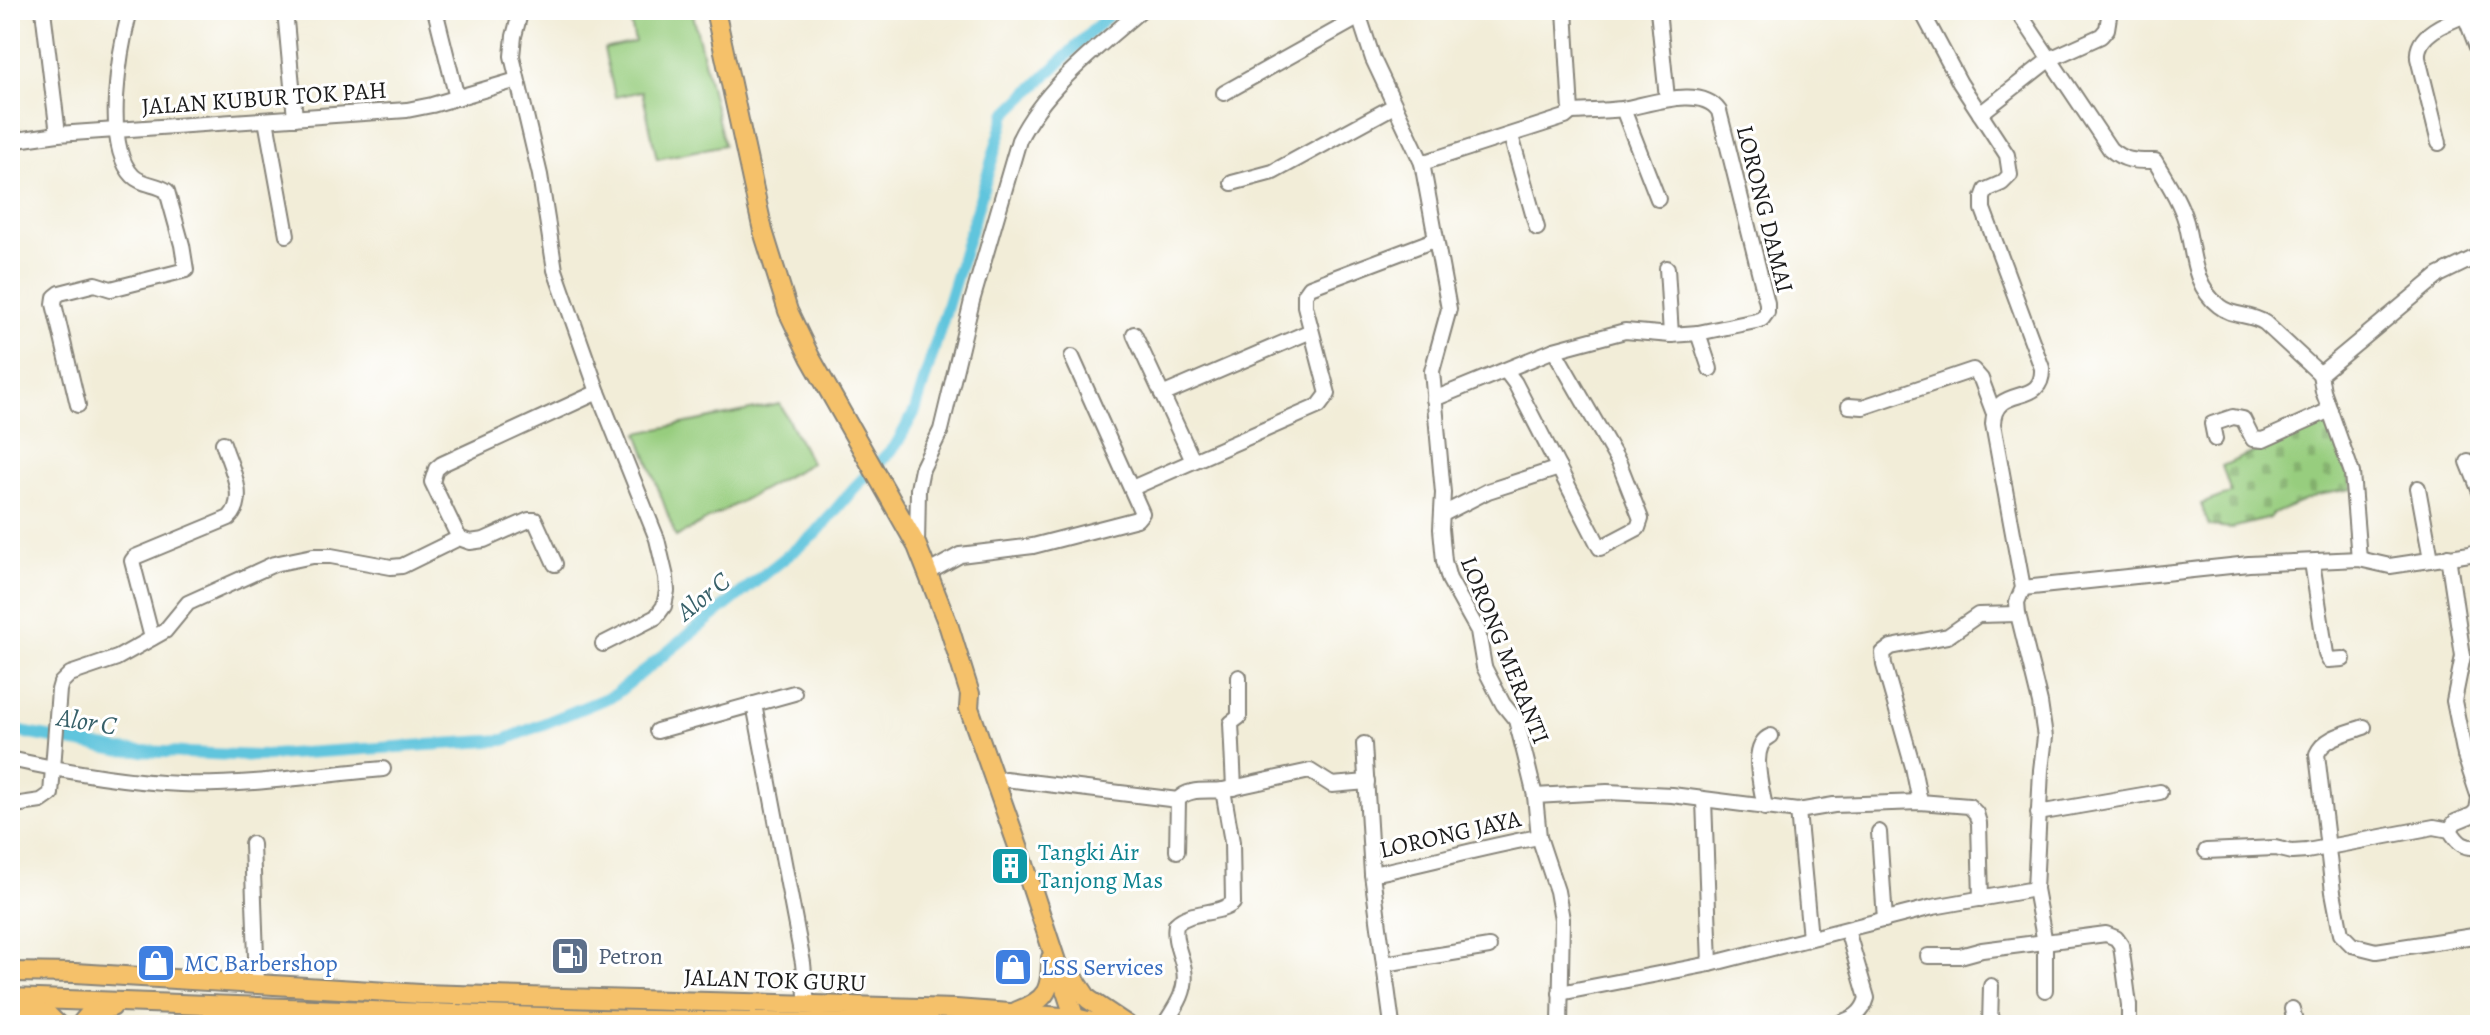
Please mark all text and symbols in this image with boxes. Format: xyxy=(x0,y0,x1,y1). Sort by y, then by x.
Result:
street label: JALAN KUBUR TOK PAH xyxy=(140,73,388,123)
street label: LORONG DAMAI xyxy=(1729,122,1801,296)
street label: LORONG MERANTI xyxy=(1453,551,1557,749)
water label: Alor C xyxy=(667,564,738,630)
water label: Alor C xyxy=(53,699,120,744)
street label: LORONG JAYA xyxy=(1376,802,1525,866)
place label: Tangki Air Tanjong Mas xyxy=(1038,836,1163,896)
building icon: Tangki Air Tanjong Mas xyxy=(989,845,1031,887)
fuel station icon: Petron xyxy=(549,935,591,977)
place label: Petron xyxy=(598,940,663,972)
shop icon: MC Barbershop xyxy=(135,942,177,984)
shop icon: LSS Services xyxy=(992,946,1034,988)
place label: MC Barbershop xyxy=(184,947,338,979)
place label: LSS Services xyxy=(1041,951,1164,983)
street label: JALAN TOK GURU xyxy=(683,961,867,999)

